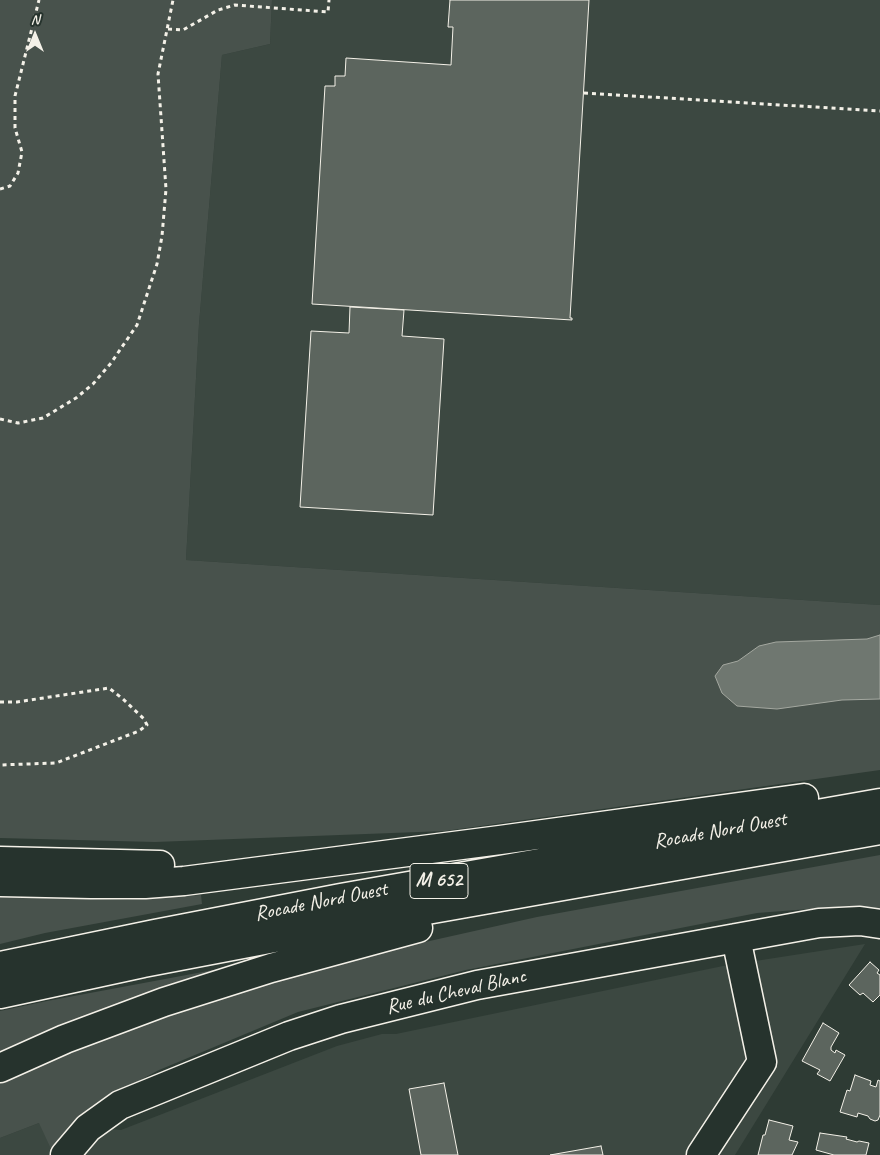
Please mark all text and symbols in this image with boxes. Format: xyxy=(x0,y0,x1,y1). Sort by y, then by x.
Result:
north arrow xyxy=(10,10,60,60)
text: N xyxy=(31,11,39,28)
street label: Rocade Nord Ouest xyxy=(652,807,788,855)
road number: M 652 xyxy=(410,864,468,898)
street label: Rocade Nord Ouest xyxy=(253,877,389,927)
street label: Rue du Cheval Blanc xyxy=(384,964,528,1020)

